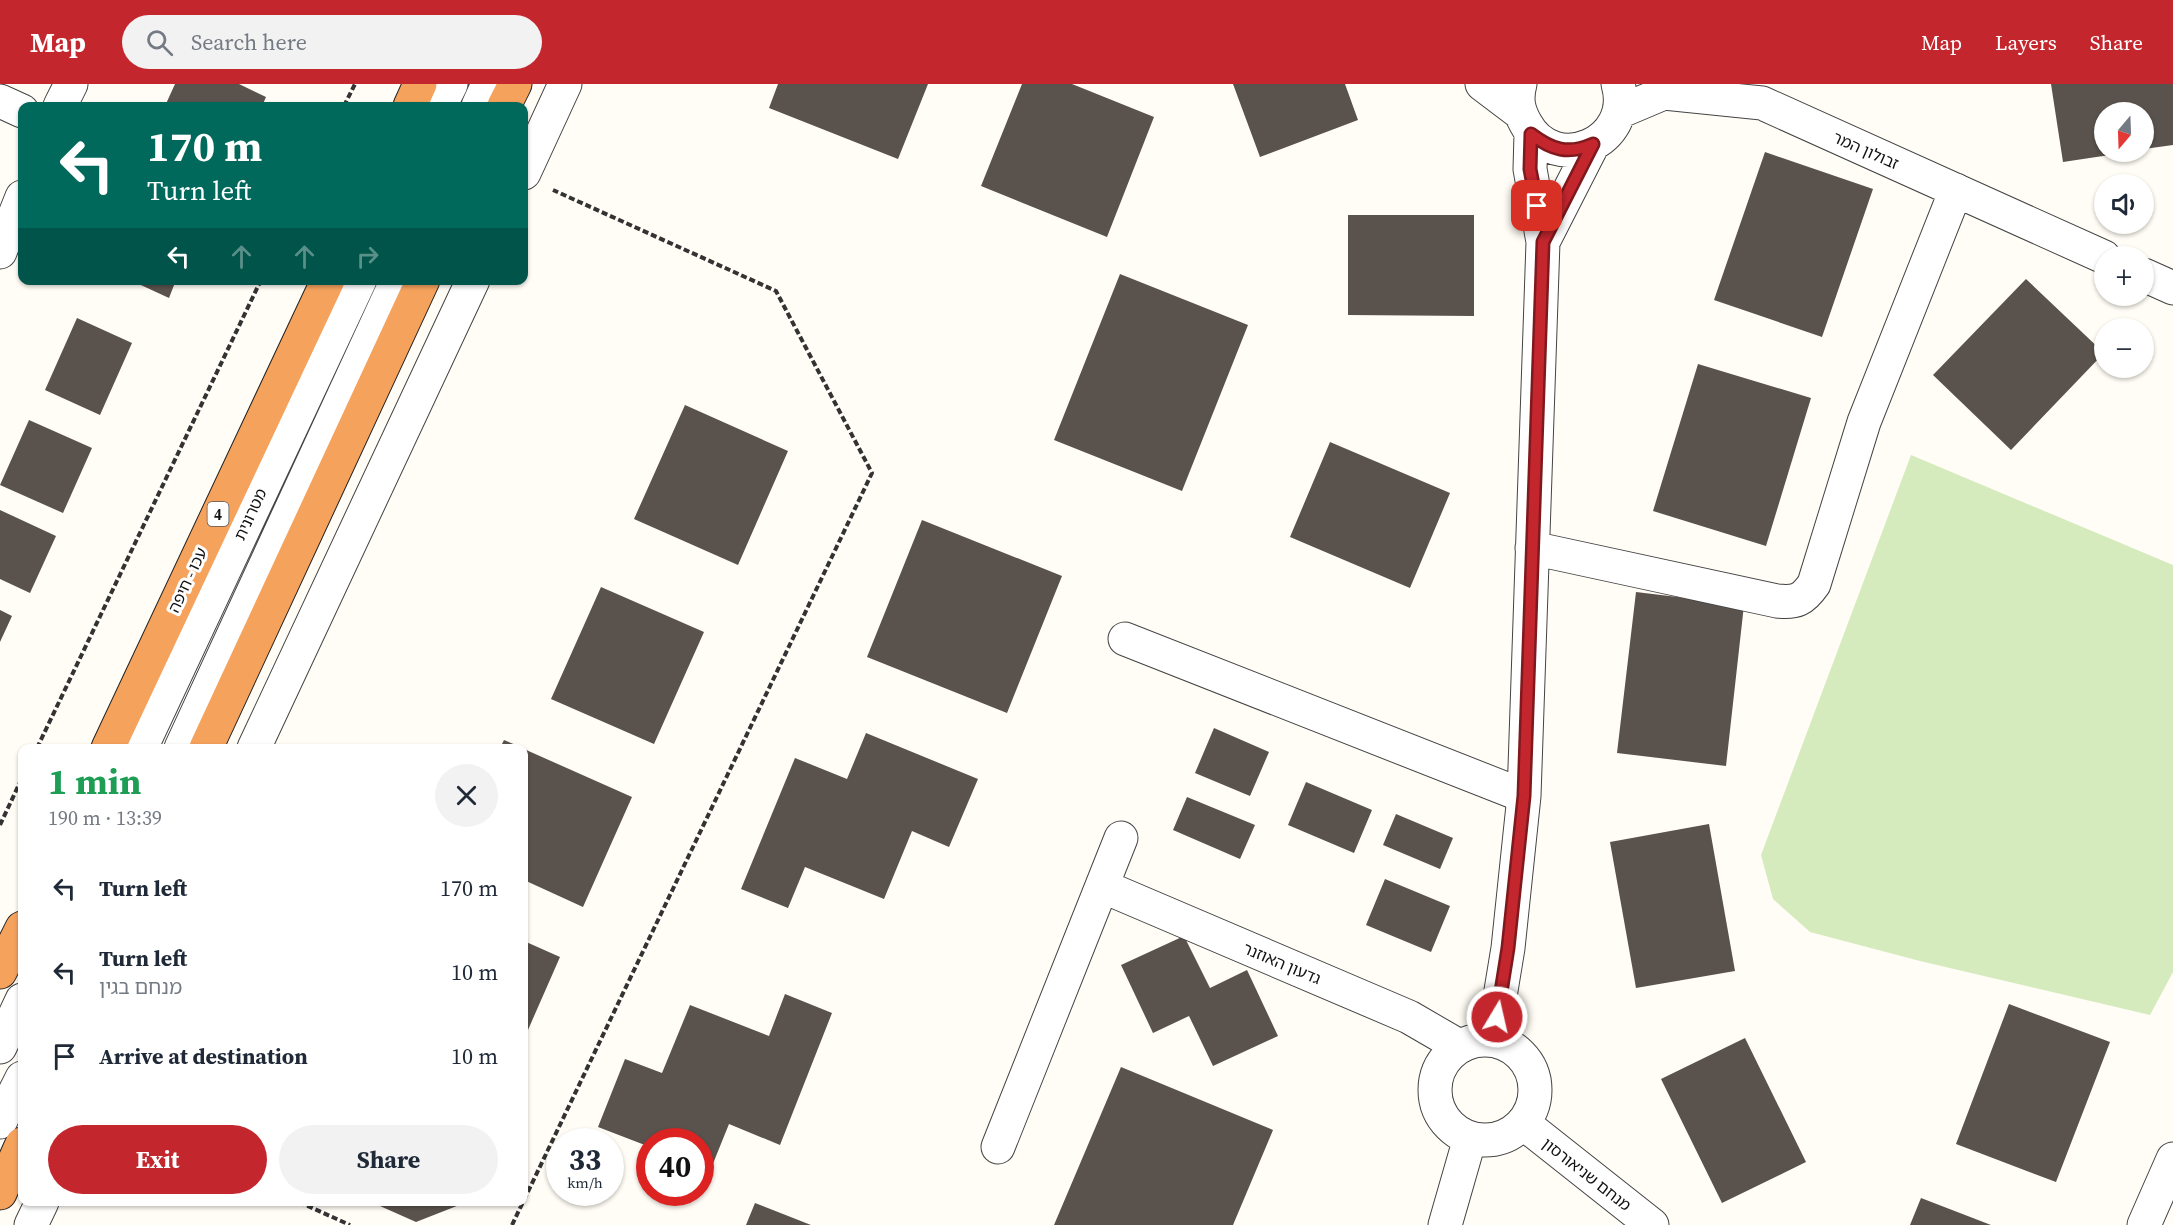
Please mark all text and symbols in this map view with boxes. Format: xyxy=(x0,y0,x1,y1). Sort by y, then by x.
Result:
search box xyxy=(122,15,542,69)
text: Map xyxy=(30,23,86,61)
icon: search xyxy=(143,26,176,59)
text: Search here xyxy=(191,27,307,57)
text: Map xyxy=(1921,28,1962,57)
text: Layers xyxy=(1995,28,2057,57)
text: Share xyxy=(2090,28,2143,57)
north arrow xyxy=(2094,102,2154,162)
map controls xyxy=(2094,102,2154,378)
text: 170 m xyxy=(147,117,262,175)
icon: left xyxy=(48,126,126,204)
street label: זבולון המר xyxy=(1830,126,1902,174)
text: Turn left xyxy=(147,172,251,209)
button: sound xyxy=(2094,174,2154,234)
pin xyxy=(1511,180,1562,231)
icon: arrive xyxy=(1520,189,1553,222)
icon: left xyxy=(162,240,195,273)
icon: ahead xyxy=(225,240,258,273)
icon: ahead xyxy=(288,240,321,273)
icon: right xyxy=(351,240,384,273)
button: + xyxy=(2094,246,2154,306)
button: − xyxy=(2094,318,2154,378)
street label: מטרונית xyxy=(228,484,272,544)
road number: 4 xyxy=(208,502,228,526)
street label: עכו - חיפה xyxy=(162,544,212,616)
text: 1 min xyxy=(48,757,141,806)
button: close xyxy=(435,764,498,827)
text: 190 m · 13:39 xyxy=(48,804,162,832)
icon: left xyxy=(48,872,81,905)
text: Turn left xyxy=(99,873,187,903)
text: 170 m xyxy=(440,873,498,903)
street label: גדעון האוזנר xyxy=(1240,937,1324,989)
text: Turn left xyxy=(99,943,187,973)
icon: left xyxy=(48,956,81,989)
text: 10 m xyxy=(451,957,498,987)
text: מנחם בגין xyxy=(99,973,182,1001)
position arrow xyxy=(1465,985,1529,1049)
icon: arrive xyxy=(48,1040,81,1073)
text: Arrive at destination xyxy=(99,1041,308,1071)
text: 10 m xyxy=(451,1041,498,1071)
button: Exit xyxy=(48,1125,267,1194)
button: Share xyxy=(279,1125,498,1194)
speed limit sign: 40 xyxy=(636,1128,714,1206)
street label: מנחם שניאורסון xyxy=(1538,1132,1636,1216)
text: 33 xyxy=(569,1139,601,1180)
text: km/h xyxy=(567,1172,603,1193)

